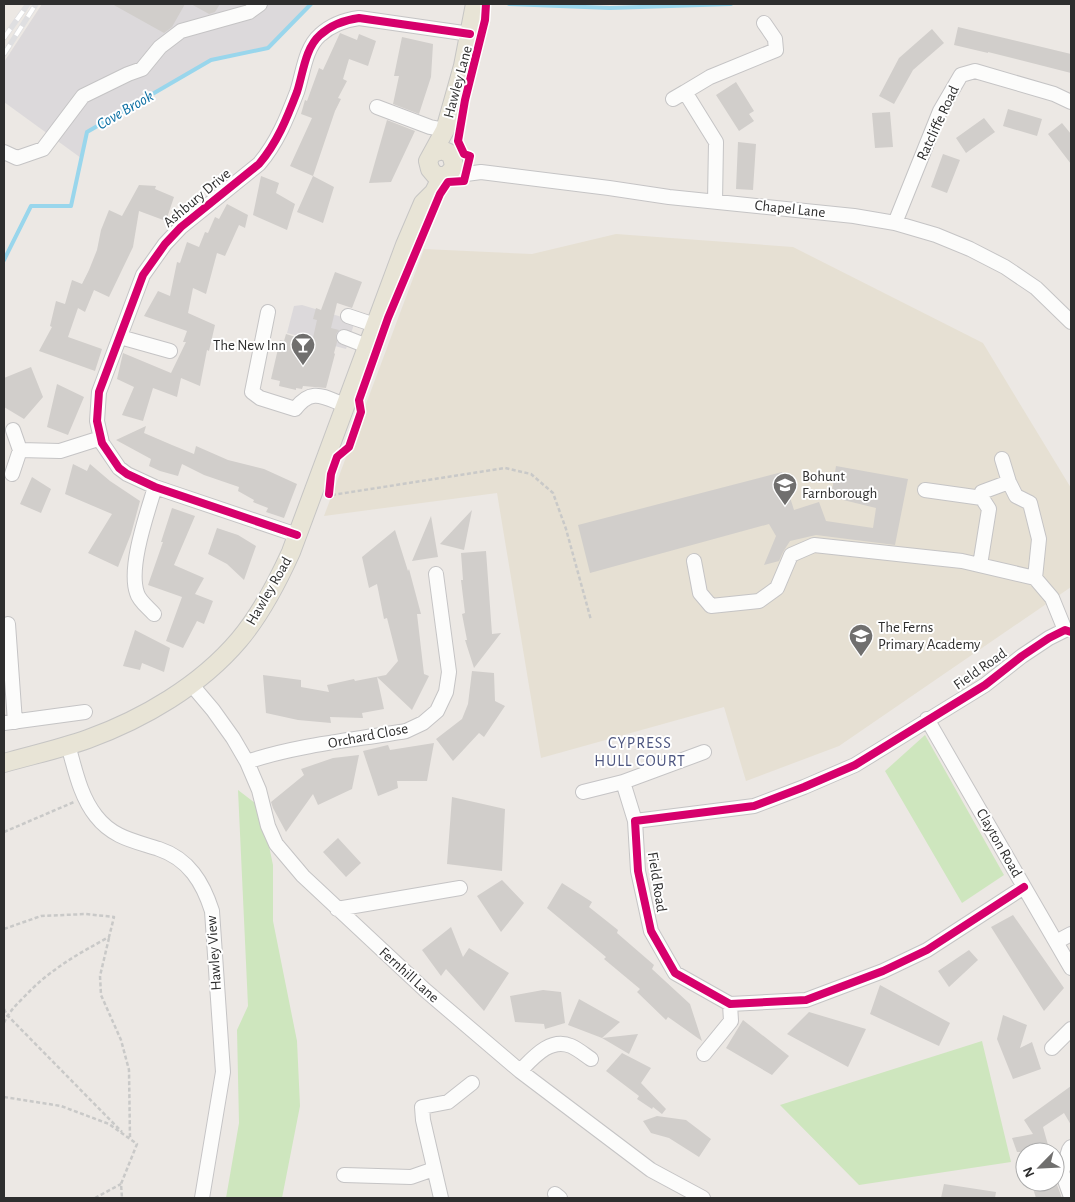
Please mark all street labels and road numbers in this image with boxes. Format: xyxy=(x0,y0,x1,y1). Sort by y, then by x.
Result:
street label: Hawley Lane xyxy=(441,44,475,120)
street label: Ratcliffe Road xyxy=(914,83,962,163)
street label: Ashbury Drive xyxy=(161,166,233,230)
street label: Chapel Lane xyxy=(754,198,826,220)
street label: Hawley Road xyxy=(243,554,295,628)
street label: Field Road xyxy=(951,645,1009,693)
street label: Orchard Close xyxy=(327,721,409,751)
street label: Clayton Road xyxy=(973,806,1025,880)
street label: Field Road xyxy=(645,851,669,913)
street label: Hawley View xyxy=(204,915,224,991)
street label: Fernhill Lane xyxy=(376,945,442,1006)

